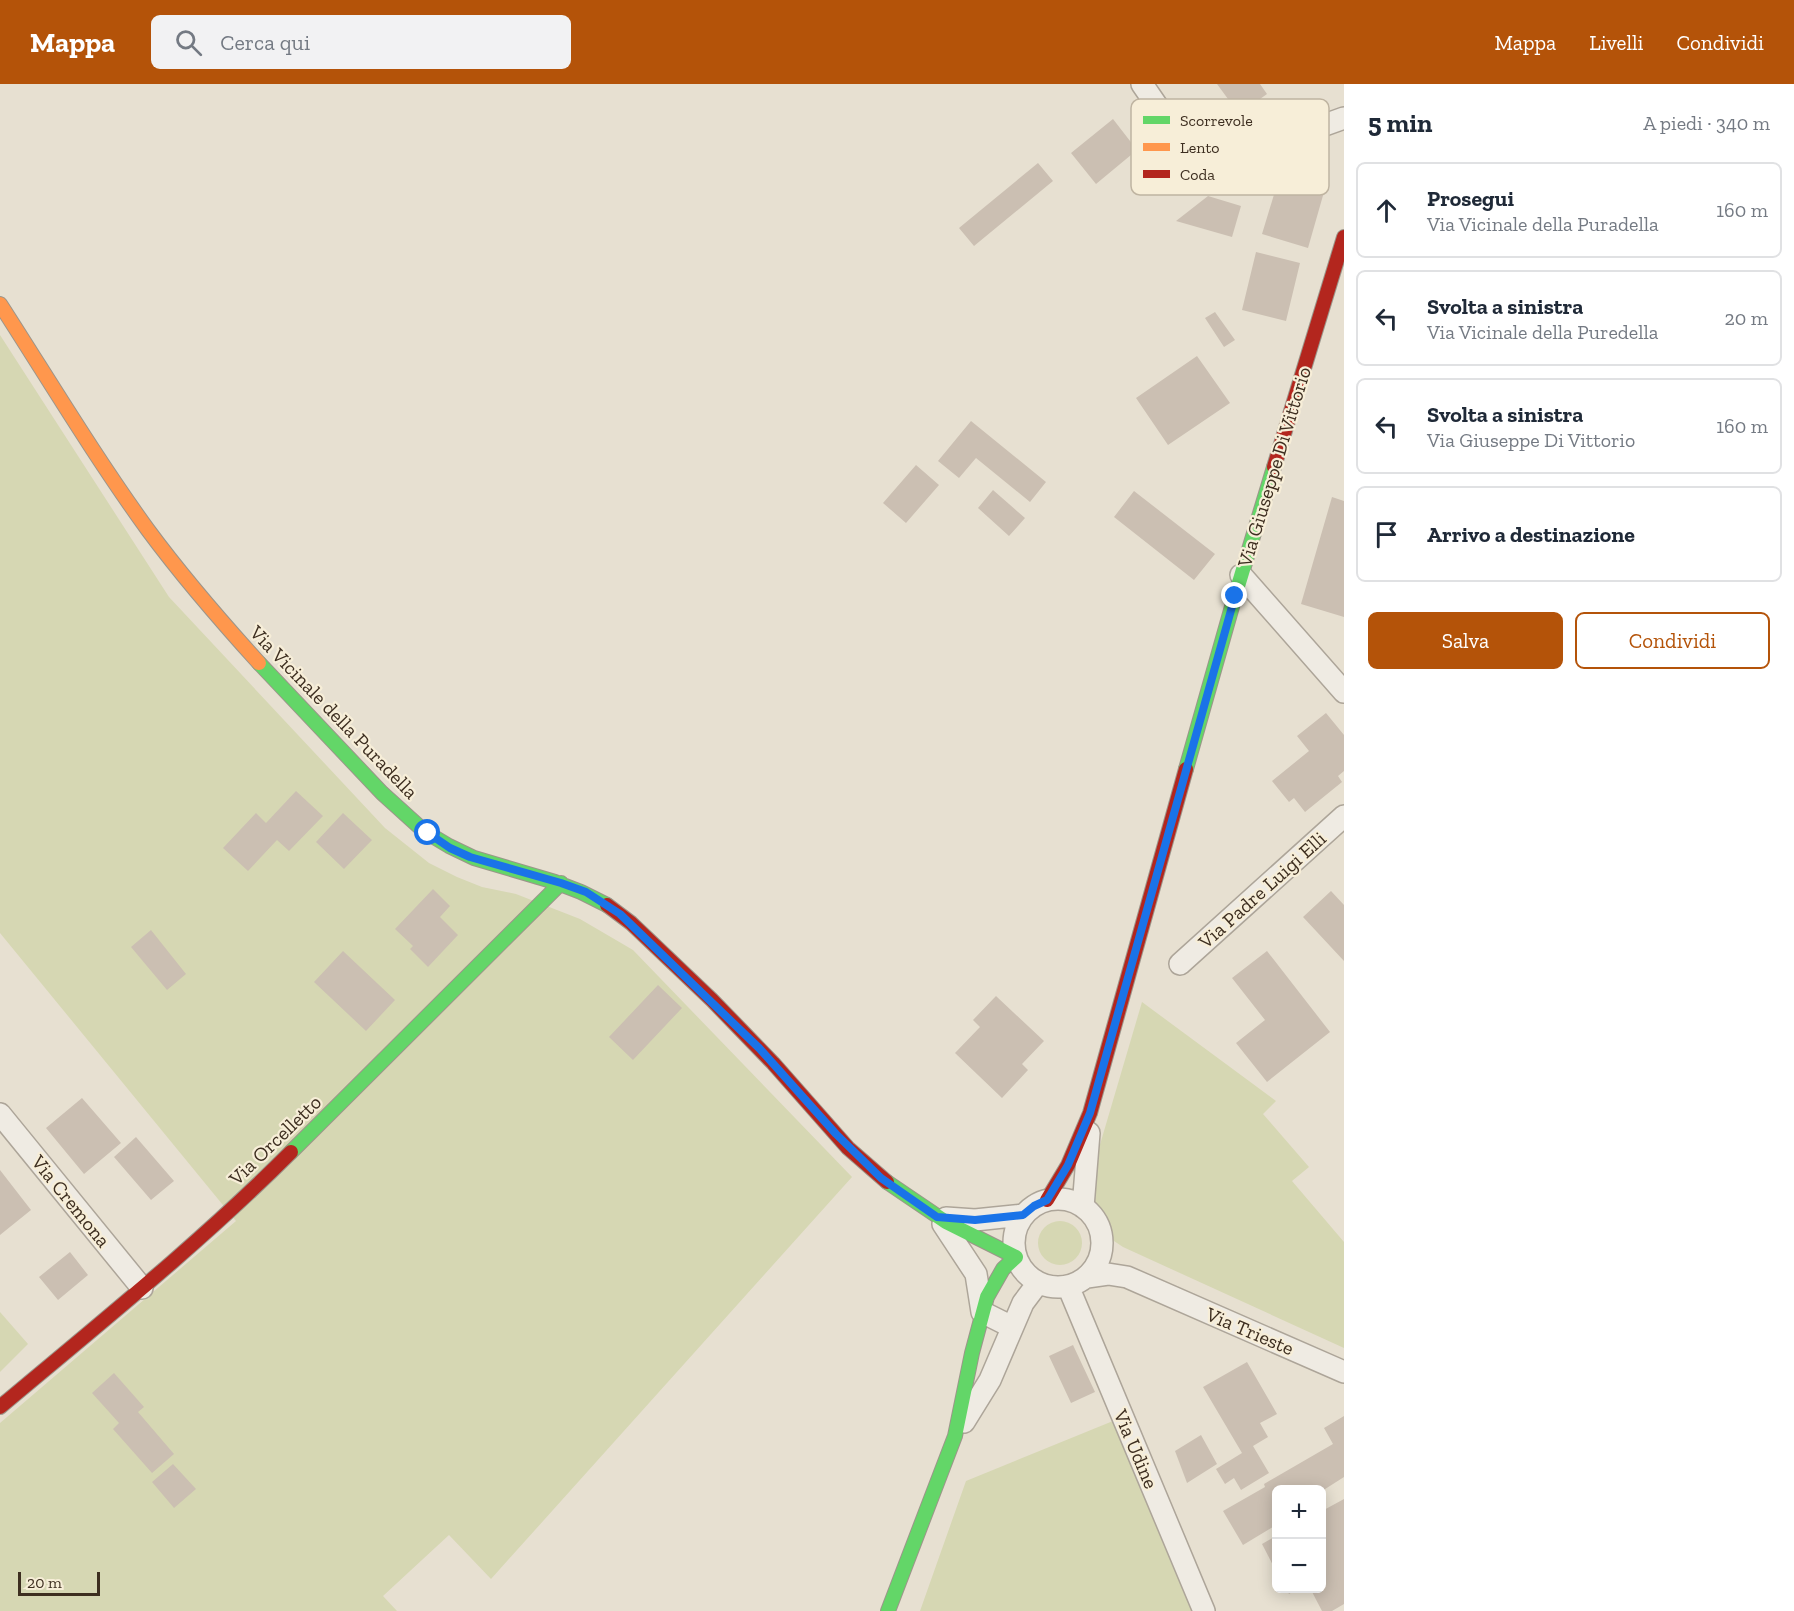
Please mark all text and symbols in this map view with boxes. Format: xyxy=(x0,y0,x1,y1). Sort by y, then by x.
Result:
search box xyxy=(151,15,571,69)
text: Mappa xyxy=(30,26,115,59)
icon: search xyxy=(172,26,205,59)
text: Cerca qui xyxy=(220,29,310,56)
text: Mappa xyxy=(1494,30,1556,55)
text: Livelli xyxy=(1589,30,1644,55)
text: Condividi xyxy=(1677,30,1764,55)
legend xyxy=(1131,99,1329,195)
text: 5 min xyxy=(1368,107,1432,139)
text: Scorrevole xyxy=(1180,111,1253,130)
text: A piedi · 340 m xyxy=(1643,111,1770,135)
text: Lento xyxy=(1180,138,1220,157)
text: Coda xyxy=(1180,165,1215,184)
text: Prosegui xyxy=(1427,185,1514,212)
icon: ahead xyxy=(1370,194,1403,227)
text: 160 m xyxy=(1716,198,1768,222)
text: Via Vicinale della Puradella xyxy=(1427,212,1659,236)
text: Svolta a sinistra xyxy=(1427,293,1583,320)
icon: left xyxy=(1370,302,1403,335)
text: 20 m xyxy=(1724,306,1768,330)
text: Via Vicinale della Puredella xyxy=(1427,320,1658,344)
street label: Via Giuseppe Di Vittorio xyxy=(1232,364,1316,571)
text: Svolta a sinistra xyxy=(1427,401,1583,428)
icon: left xyxy=(1370,410,1403,443)
text: 160 m xyxy=(1716,414,1768,438)
text: Via Giuseppe Di Vittorio xyxy=(1427,428,1635,452)
icon: arrive xyxy=(1370,518,1403,551)
text: Arrivo a destinazione xyxy=(1427,521,1635,548)
route end xyxy=(1221,582,1247,608)
button: Salva xyxy=(1368,612,1563,669)
button: Condividi xyxy=(1575,612,1770,669)
street label: Via Vicinale della Puradella xyxy=(244,620,423,804)
route start xyxy=(414,819,440,845)
street label: Via Padre Luigi Elli xyxy=(1193,826,1331,954)
street label: Via Orcelletto xyxy=(223,1090,326,1191)
street label: Via Cremona xyxy=(26,1149,116,1252)
street label: Via Trieste xyxy=(1202,1301,1298,1360)
street label: Via Udine xyxy=(1108,1405,1163,1492)
map controls xyxy=(1272,1485,1326,1593)
button: + xyxy=(1272,1485,1326,1539)
button: − xyxy=(1272,1539,1326,1593)
scale bar xyxy=(18,1569,100,1596)
text: 20 m xyxy=(27,1573,62,1592)

